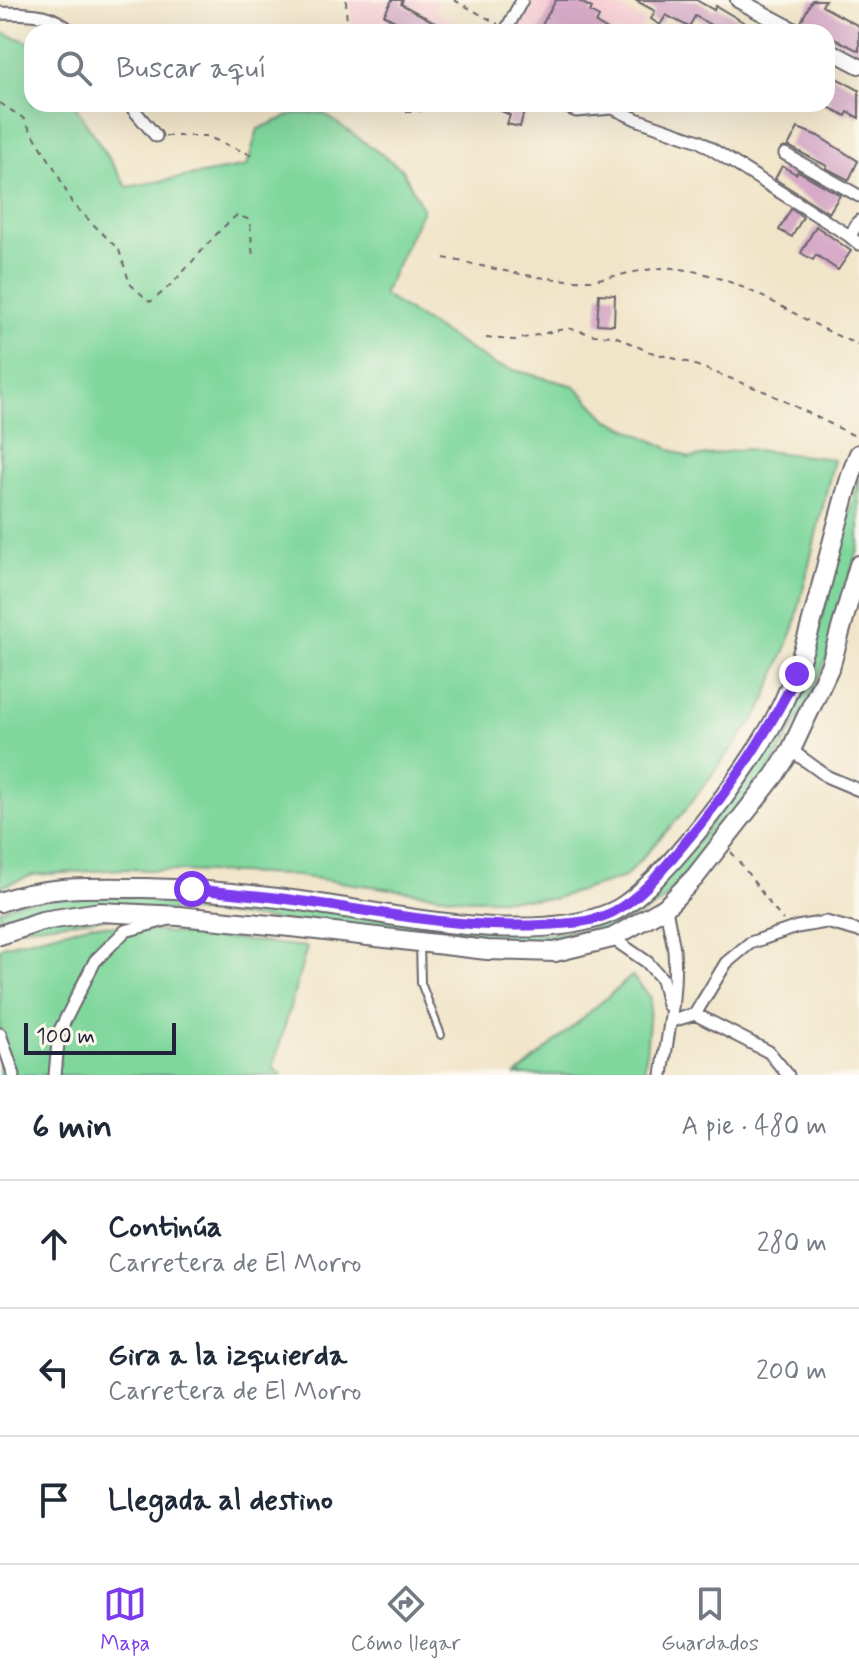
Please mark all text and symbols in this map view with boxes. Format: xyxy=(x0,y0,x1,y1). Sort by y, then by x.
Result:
search box xyxy=(24,24,835,112)
icon: search xyxy=(52,46,96,90)
text: Buscar aquí xyxy=(116,49,267,88)
route end xyxy=(779,656,815,692)
route start xyxy=(174,871,210,907)
scale bar xyxy=(24,1019,176,1055)
text: 100 m xyxy=(36,1023,95,1051)
text: 6 min xyxy=(32,1105,112,1150)
text: A pie · 480 m xyxy=(681,1110,827,1144)
text: Continúa xyxy=(108,1208,222,1247)
icon: ahead xyxy=(32,1222,76,1266)
text: 280 m xyxy=(757,1227,827,1261)
text: Carretera de El Morro xyxy=(108,1247,362,1281)
text: Gira a la izquierda xyxy=(108,1336,347,1375)
icon: left xyxy=(32,1350,76,1394)
text: 200 m xyxy=(756,1355,827,1389)
text: Carretera de El Morro xyxy=(108,1375,362,1409)
icon: arrive xyxy=(32,1478,76,1522)
text: Llegada al destino xyxy=(108,1481,333,1520)
tab: Mapa xyxy=(100,1582,150,1658)
tab: Cómo llegar xyxy=(351,1582,461,1658)
tab: Guardados xyxy=(661,1582,759,1658)

